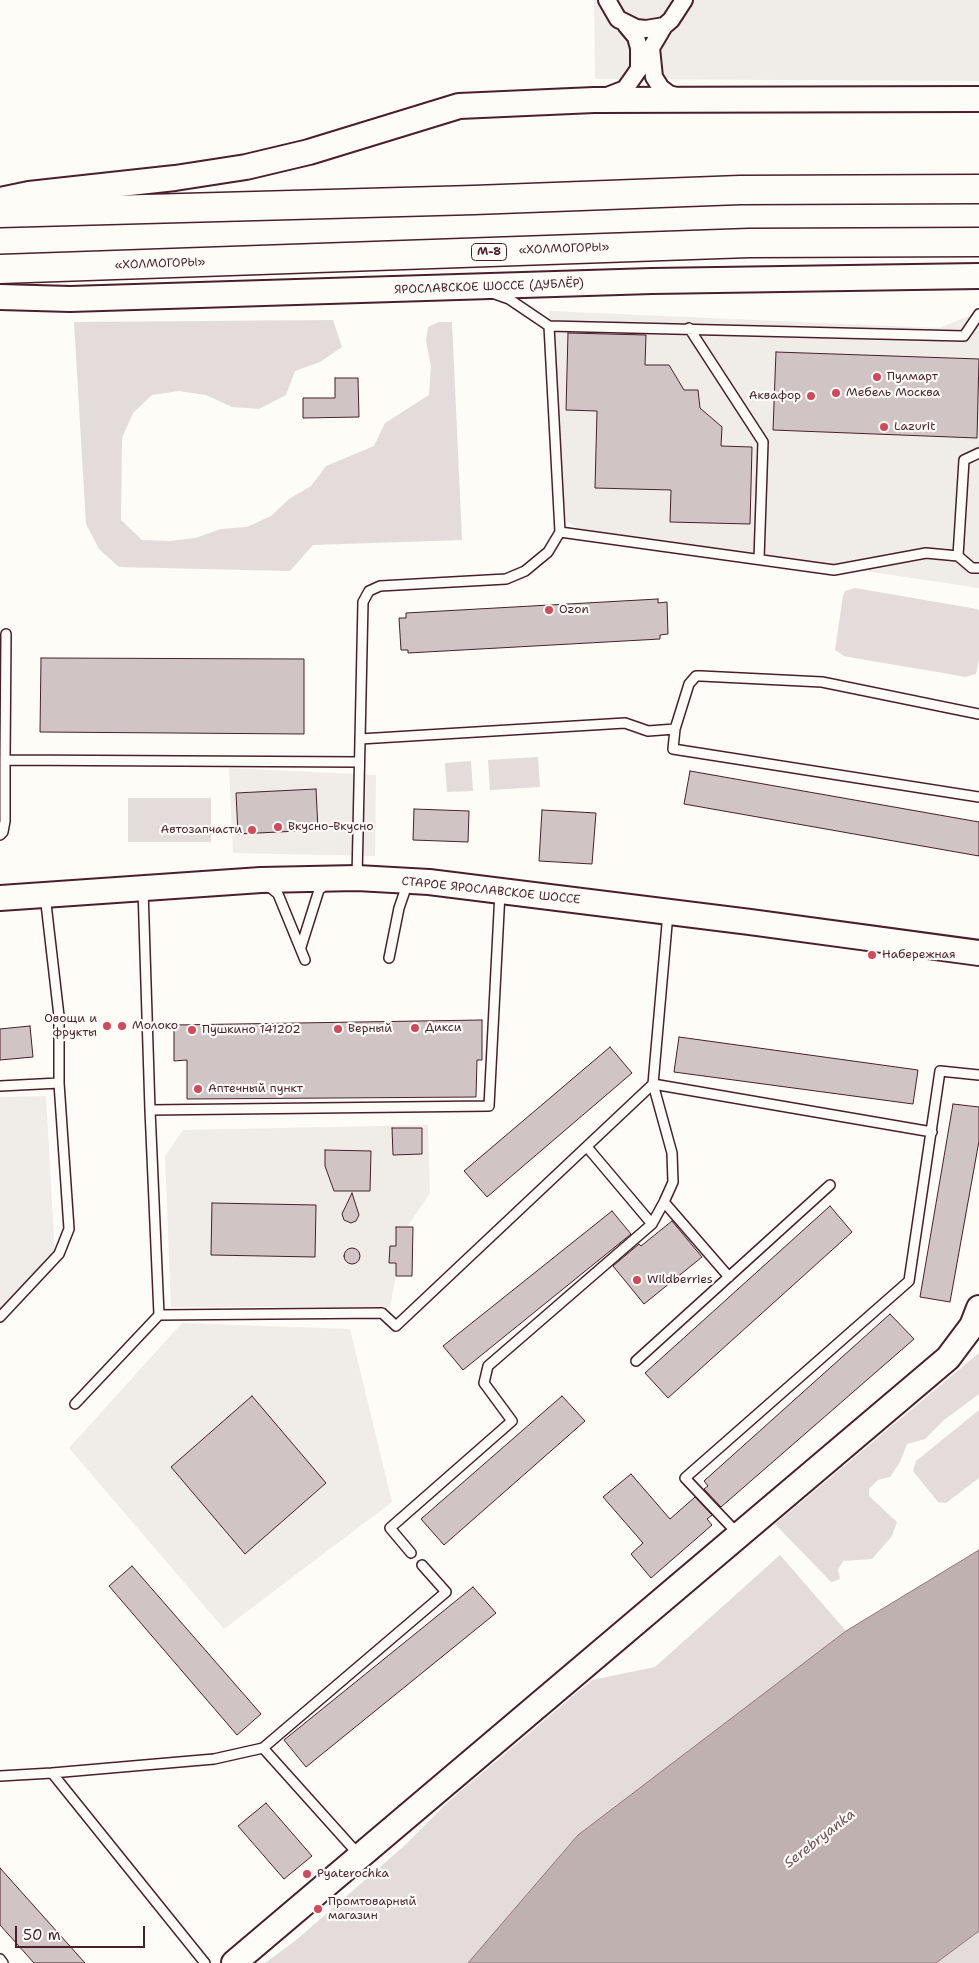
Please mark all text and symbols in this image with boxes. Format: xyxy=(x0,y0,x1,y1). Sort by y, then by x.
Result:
street label: «ХОЛМОГОРЫ» xyxy=(519,240,609,258)
road number: М-8 xyxy=(472,243,506,260)
street label: «ХОЛМОГОРЫ» xyxy=(115,255,205,273)
street label: ЯРОСЛАВСКОЕ ШОССЕ (ДУБЛЁР) xyxy=(394,276,584,298)
place label: Пулмарт xyxy=(887,370,938,384)
marker: Пулмарт xyxy=(871,371,883,383)
place label: Мебель Москва xyxy=(846,386,940,400)
marker: Мебель Москва xyxy=(830,387,842,399)
place label: Аквафор xyxy=(749,389,801,403)
marker: Аквафор xyxy=(805,390,817,402)
place label: Lazurit xyxy=(894,420,935,434)
marker: Lazurit xyxy=(878,421,890,433)
place label: Ozon xyxy=(559,603,589,617)
marker: Ozon xyxy=(543,604,555,616)
place label: Вкусно-Вкусно xyxy=(288,820,373,834)
marker: Вкусно-Вкусно xyxy=(272,821,284,833)
place label: Автозапчасти xyxy=(161,823,242,837)
marker: Автозапчасти xyxy=(246,824,258,836)
street label: СТАРОЕ ЯРОСЛАВСКОЕ ШОССЕ xyxy=(401,874,581,908)
place label: Набережная xyxy=(882,948,956,962)
marker: Набережная xyxy=(866,949,878,961)
place label: Овощи и фрукты xyxy=(44,1012,97,1040)
place label: Молоко xyxy=(132,1019,178,1033)
marker: Овощи и фрукты xyxy=(101,1020,113,1032)
marker: Молоко xyxy=(116,1020,128,1032)
place label: Дикси xyxy=(425,1021,462,1035)
place label: Верный xyxy=(348,1022,392,1036)
marker: Дикси xyxy=(409,1022,421,1034)
place label: Пушкино 141202 xyxy=(202,1023,301,1037)
marker: Верный xyxy=(332,1023,344,1035)
marker: Пушкино 141202 xyxy=(186,1024,198,1036)
place label: Аптечный пункт xyxy=(208,1082,303,1096)
marker: Аптечный пункт xyxy=(192,1083,204,1095)
place label: Wildberries xyxy=(647,1273,713,1287)
marker: Wildberries xyxy=(631,1274,643,1286)
water label: Serebryanka xyxy=(781,1806,859,1872)
place label: Pyaterochka xyxy=(317,1867,389,1881)
marker: Pyaterochka xyxy=(301,1868,313,1880)
place label: Промтоварный магазин xyxy=(328,1895,416,1923)
marker: Промтоварный магазин xyxy=(312,1903,324,1915)
scale bar xyxy=(18,1916,148,1948)
text: 50 m xyxy=(23,1925,61,1945)

